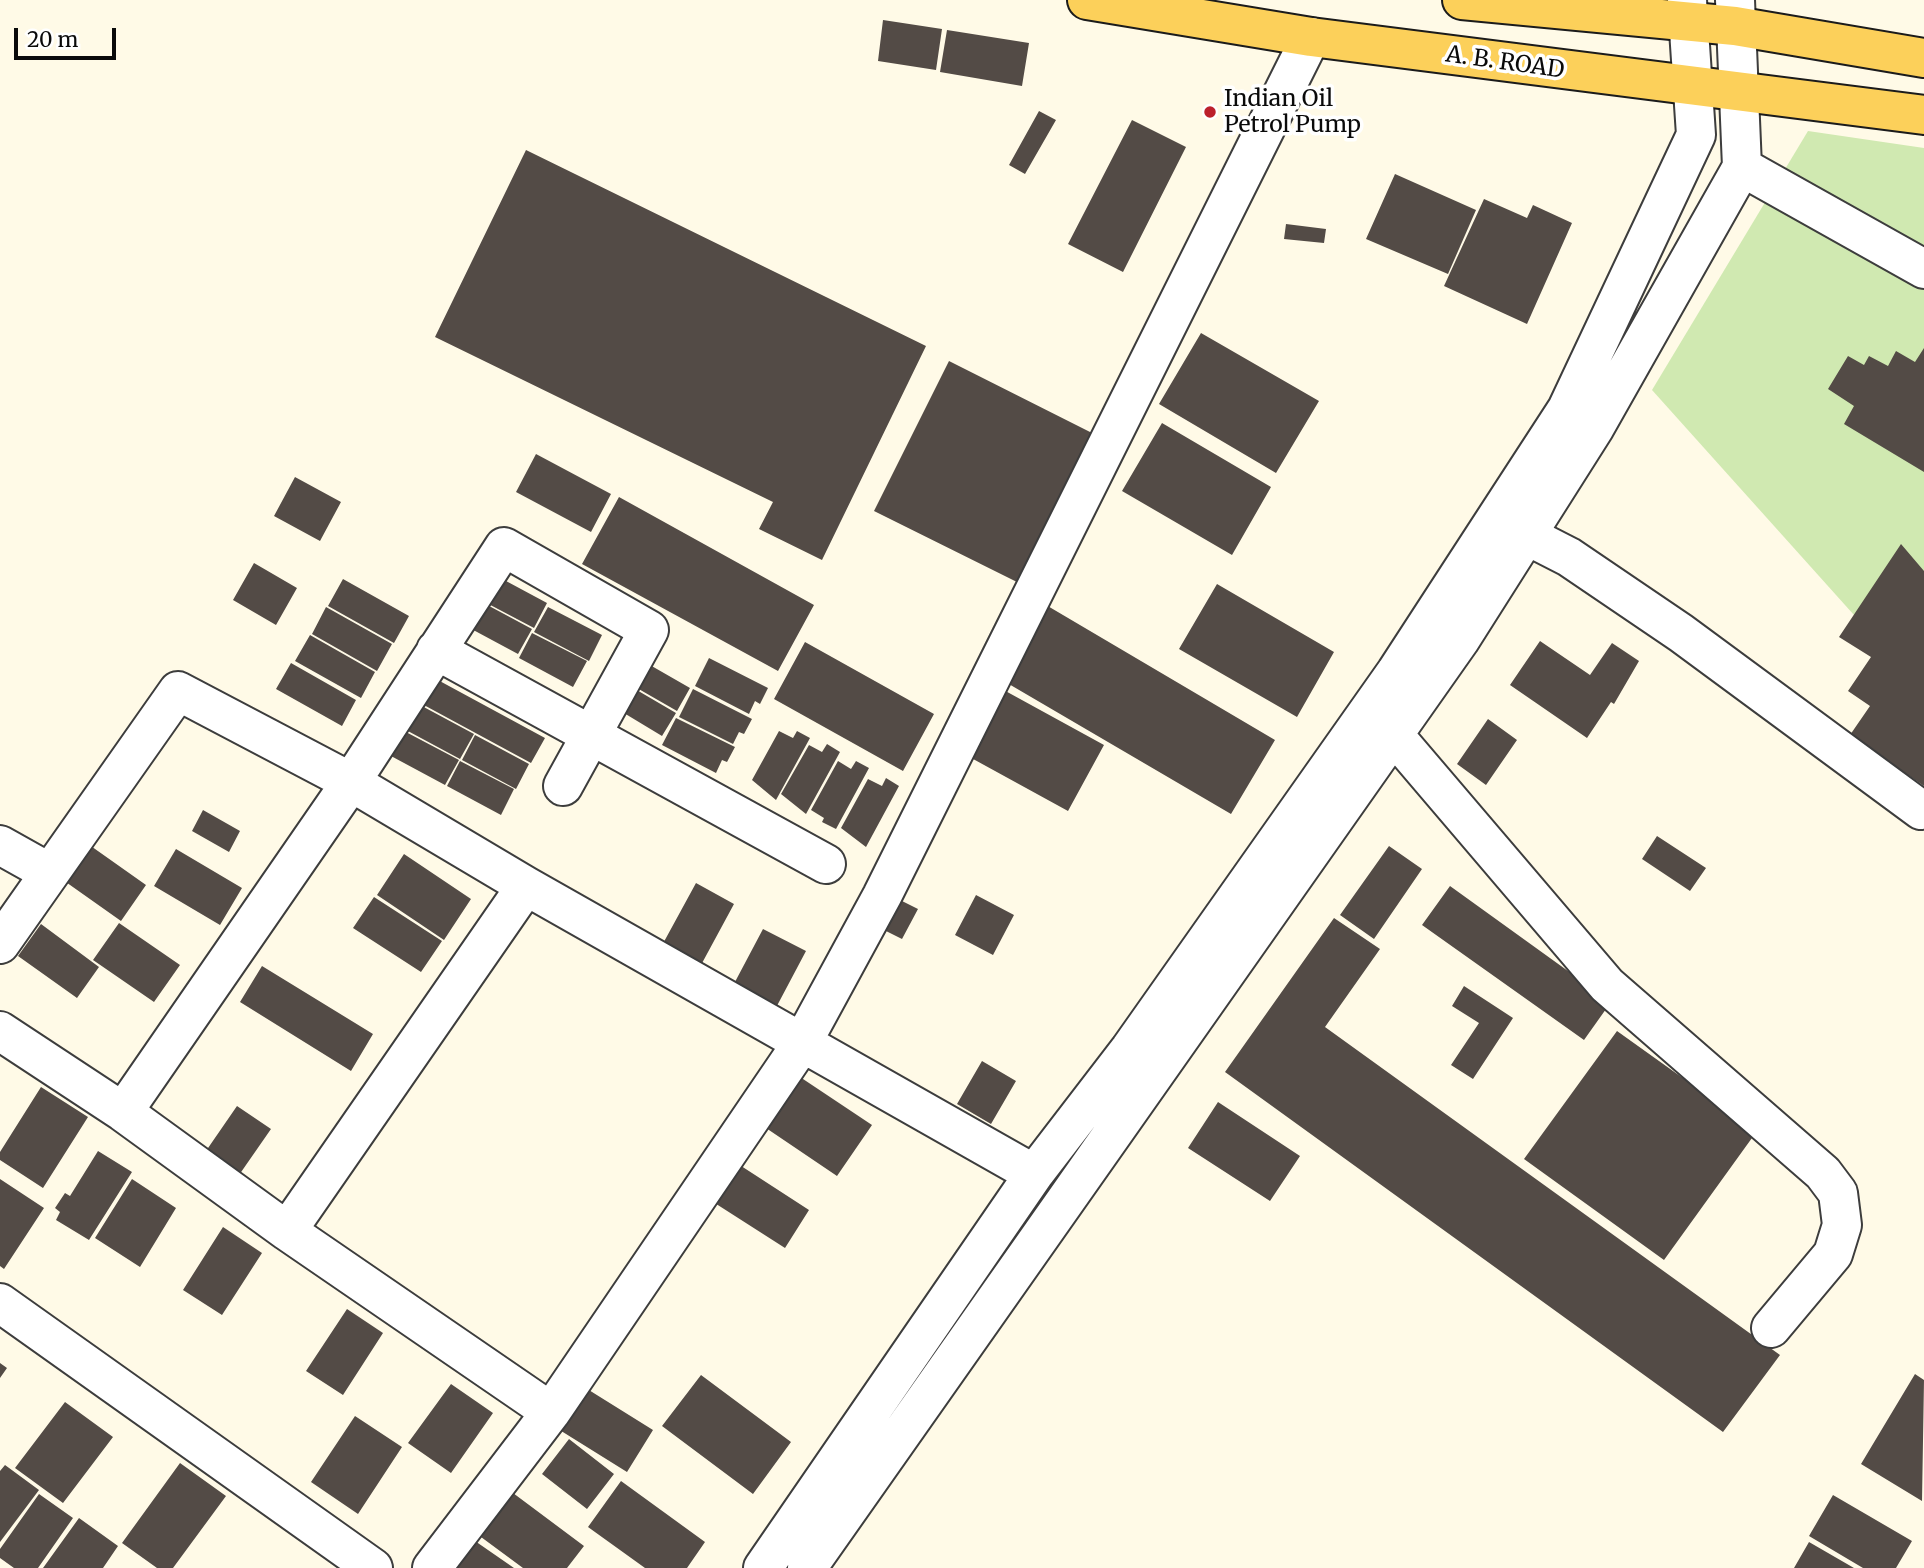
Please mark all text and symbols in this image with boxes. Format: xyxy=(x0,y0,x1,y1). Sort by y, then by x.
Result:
scale bar xyxy=(18,14,119,58)
text: 20 m xyxy=(27,26,78,53)
street label: A. B. ROAD xyxy=(1444,41,1566,85)
place label: Indian Oil Petrol Pump xyxy=(1224,85,1361,139)
marker: Indian Oil Petrol Pump xyxy=(1202,104,1218,120)

